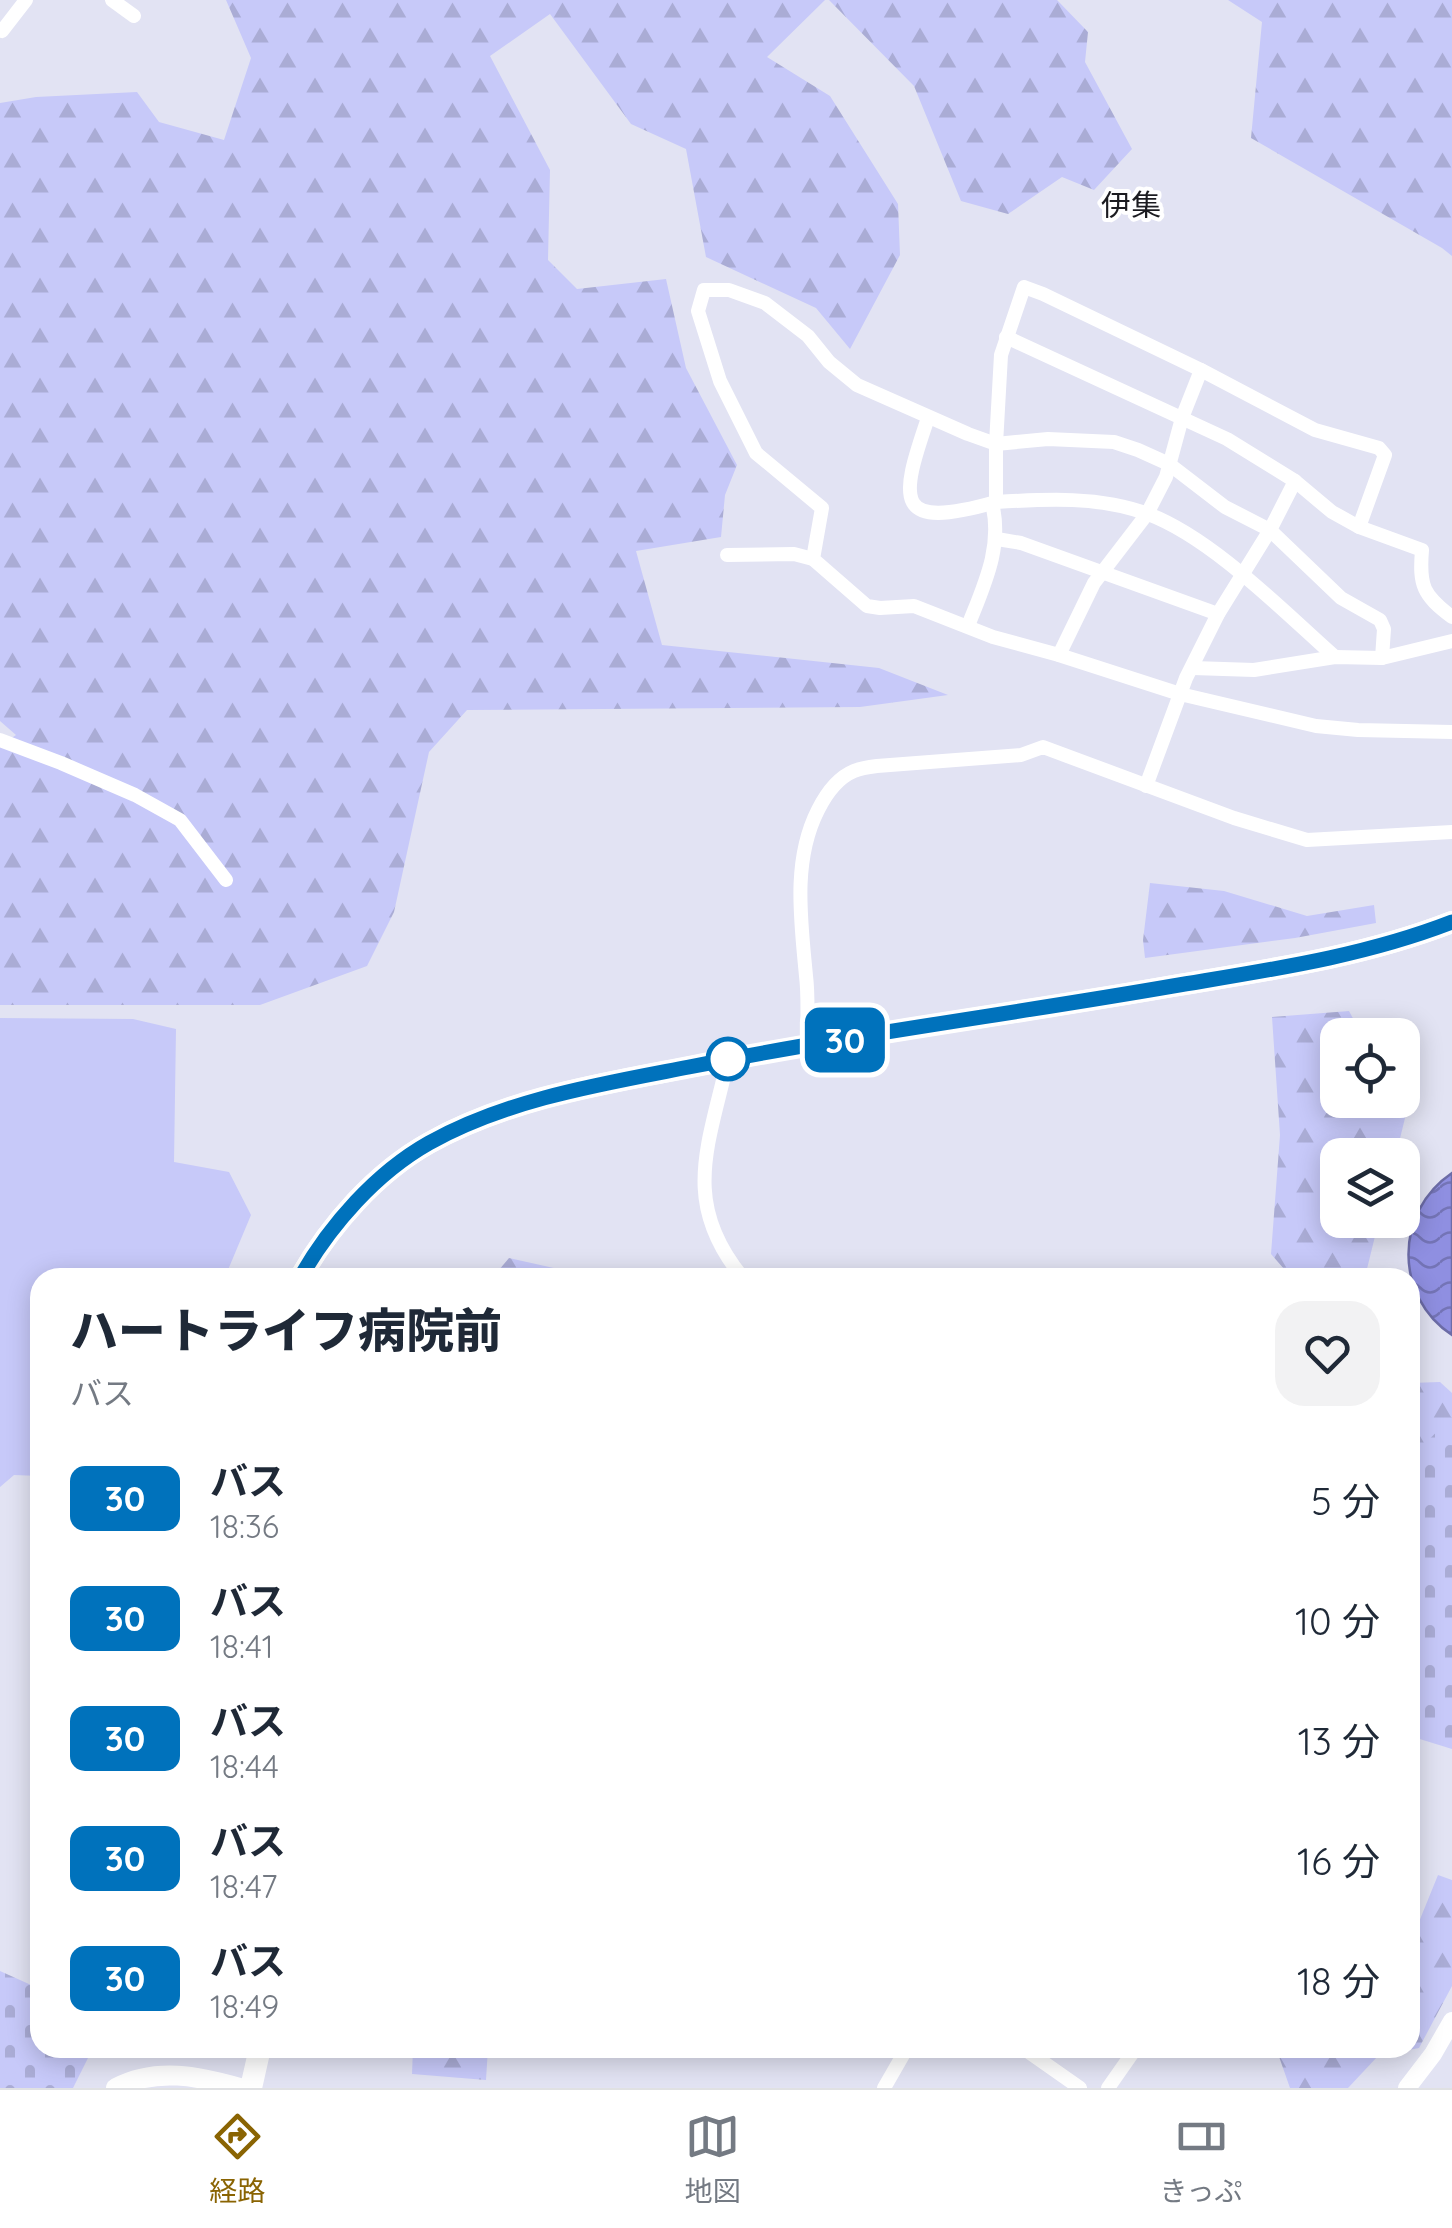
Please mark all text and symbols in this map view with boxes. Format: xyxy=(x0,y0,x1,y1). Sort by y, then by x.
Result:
district label: 伊集 xyxy=(1101,186,1161,224)
line badge: 30 xyxy=(800,1008,890,1072)
text: 30 xyxy=(825,1018,865,1062)
map controls xyxy=(1320,1018,1420,1238)
button: locate xyxy=(1320,1018,1420,1118)
unlabelled marker xyxy=(707,1038,749,1080)
button: layers xyxy=(1320,1138,1420,1238)
text: ハートライフ病院前 xyxy=(70,1300,502,1360)
button: heart xyxy=(1275,1301,1380,1406)
text: バス xyxy=(70,1373,134,1413)
text: バス xyxy=(210,1457,286,1505)
text: 30 xyxy=(105,1476,145,1520)
text: 5 分 xyxy=(1311,1477,1380,1525)
text: 18:36 xyxy=(210,1506,279,1546)
text: バス xyxy=(210,1577,286,1625)
text: 30 xyxy=(105,1596,145,1640)
text: 10 分 xyxy=(1295,1597,1380,1645)
text: 18:41 xyxy=(210,1626,274,1666)
text: バス xyxy=(210,1697,286,1745)
text: 30 xyxy=(105,1716,145,1760)
text: 13 分 xyxy=(1298,1717,1380,1765)
text: 18:44 xyxy=(210,1746,279,1786)
text: バス xyxy=(210,1817,286,1865)
text: 30 xyxy=(105,1836,145,1880)
text: 16 分 xyxy=(1297,1837,1380,1885)
text: 18:47 xyxy=(210,1866,277,1906)
text: バス xyxy=(210,1937,286,1985)
text: 30 xyxy=(105,1956,145,2000)
text: 18 分 xyxy=(1297,1957,1380,2005)
text: 18:49 xyxy=(210,1986,279,2026)
tab: 経路 xyxy=(210,2109,266,2209)
tab: 地図 xyxy=(685,2109,741,2209)
tab: きっぷ xyxy=(1160,2109,1242,2209)

